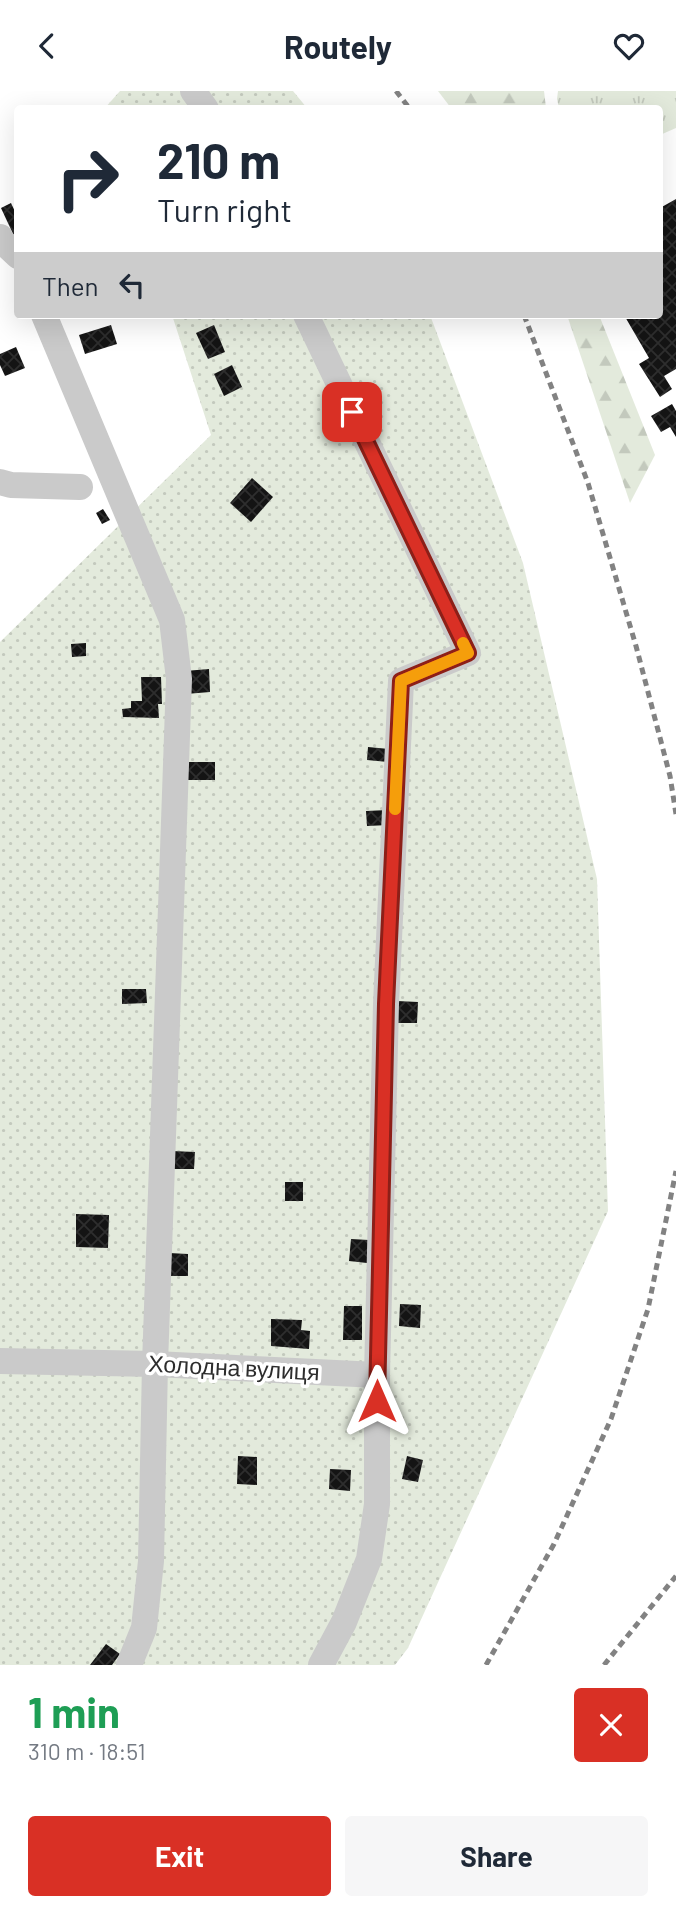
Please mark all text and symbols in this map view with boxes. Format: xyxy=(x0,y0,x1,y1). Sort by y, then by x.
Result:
icon: back xyxy=(28,27,66,65)
text: Routely xyxy=(284,27,392,65)
icon: heart xyxy=(610,27,648,65)
text: 210 m xyxy=(157,130,280,189)
icon: right xyxy=(42,133,133,224)
text: Turn right xyxy=(157,190,292,228)
icon: left xyxy=(113,266,151,304)
text: Then xyxy=(42,270,99,301)
pin xyxy=(322,382,382,442)
icon: arrive xyxy=(333,393,371,431)
street label: Холодна вулиця xyxy=(148,1349,320,1385)
position arrow xyxy=(340,1364,414,1438)
text: 1 min xyxy=(28,1686,120,1736)
button: close xyxy=(574,1688,648,1762)
text: 310 m · 18:51 xyxy=(28,1737,145,1765)
button: Exit xyxy=(28,1816,331,1896)
button: Share xyxy=(345,1816,648,1896)

